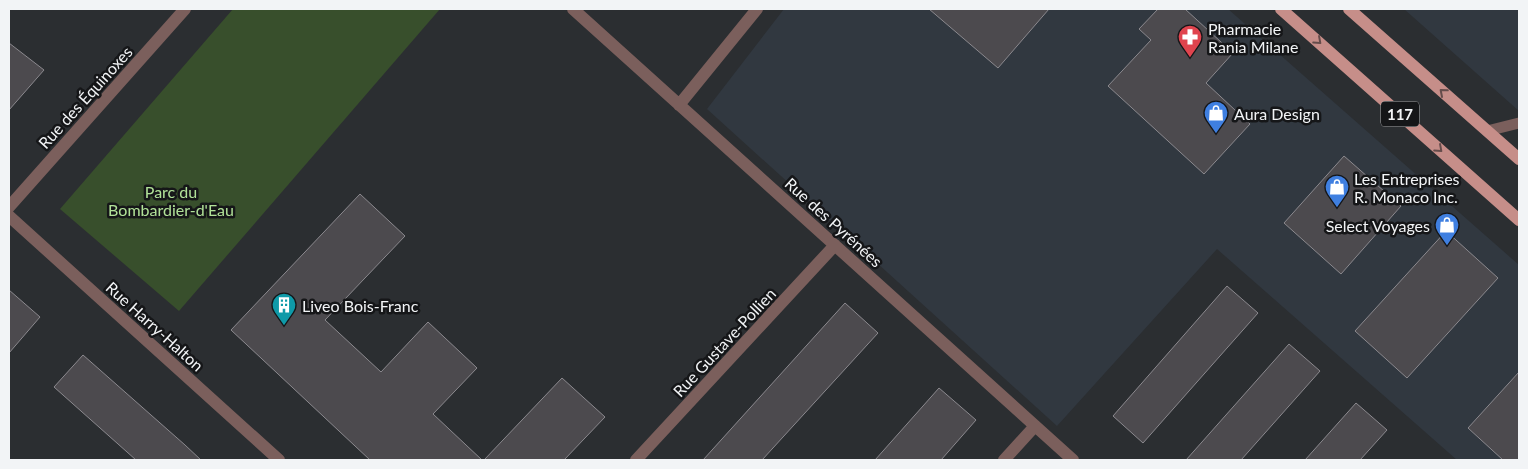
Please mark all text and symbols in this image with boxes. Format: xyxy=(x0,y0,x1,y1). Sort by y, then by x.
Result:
place label: Pharmacie Rania Milane xyxy=(1208,19,1298,56)
pharmacy icon: Pharmacie Rania Milane xyxy=(1177,24,1203,58)
one-way arrow xyxy=(1312,35,1321,44)
street label: Rue des Équinoxes xyxy=(34,42,136,152)
one-way arrow xyxy=(1440,89,1449,98)
shop icon: Aura Design xyxy=(1203,100,1229,134)
road number: 117 xyxy=(1381,102,1419,126)
place label: Aura Design xyxy=(1234,104,1320,123)
one-way arrow xyxy=(1434,143,1443,152)
place label: Les Entreprises R. Monaco Inc. xyxy=(1354,169,1460,206)
street label: Rue des Pyrénées xyxy=(782,173,887,271)
shop icon: Les Entreprises R. Monaco Inc. xyxy=(1324,174,1350,208)
park label: Parc du Bombardier-d'Eau xyxy=(108,182,234,219)
shop icon: Select Voyages xyxy=(1434,212,1460,246)
place label: Select Voyages xyxy=(1326,216,1430,235)
street label: Rue Harry-Halton xyxy=(102,277,208,375)
street label: Rue Gustave-Pollien xyxy=(669,284,779,400)
building icon: Liveo Bois-Franc xyxy=(271,292,297,326)
place label: Liveo Bois-Franc xyxy=(302,296,419,315)

